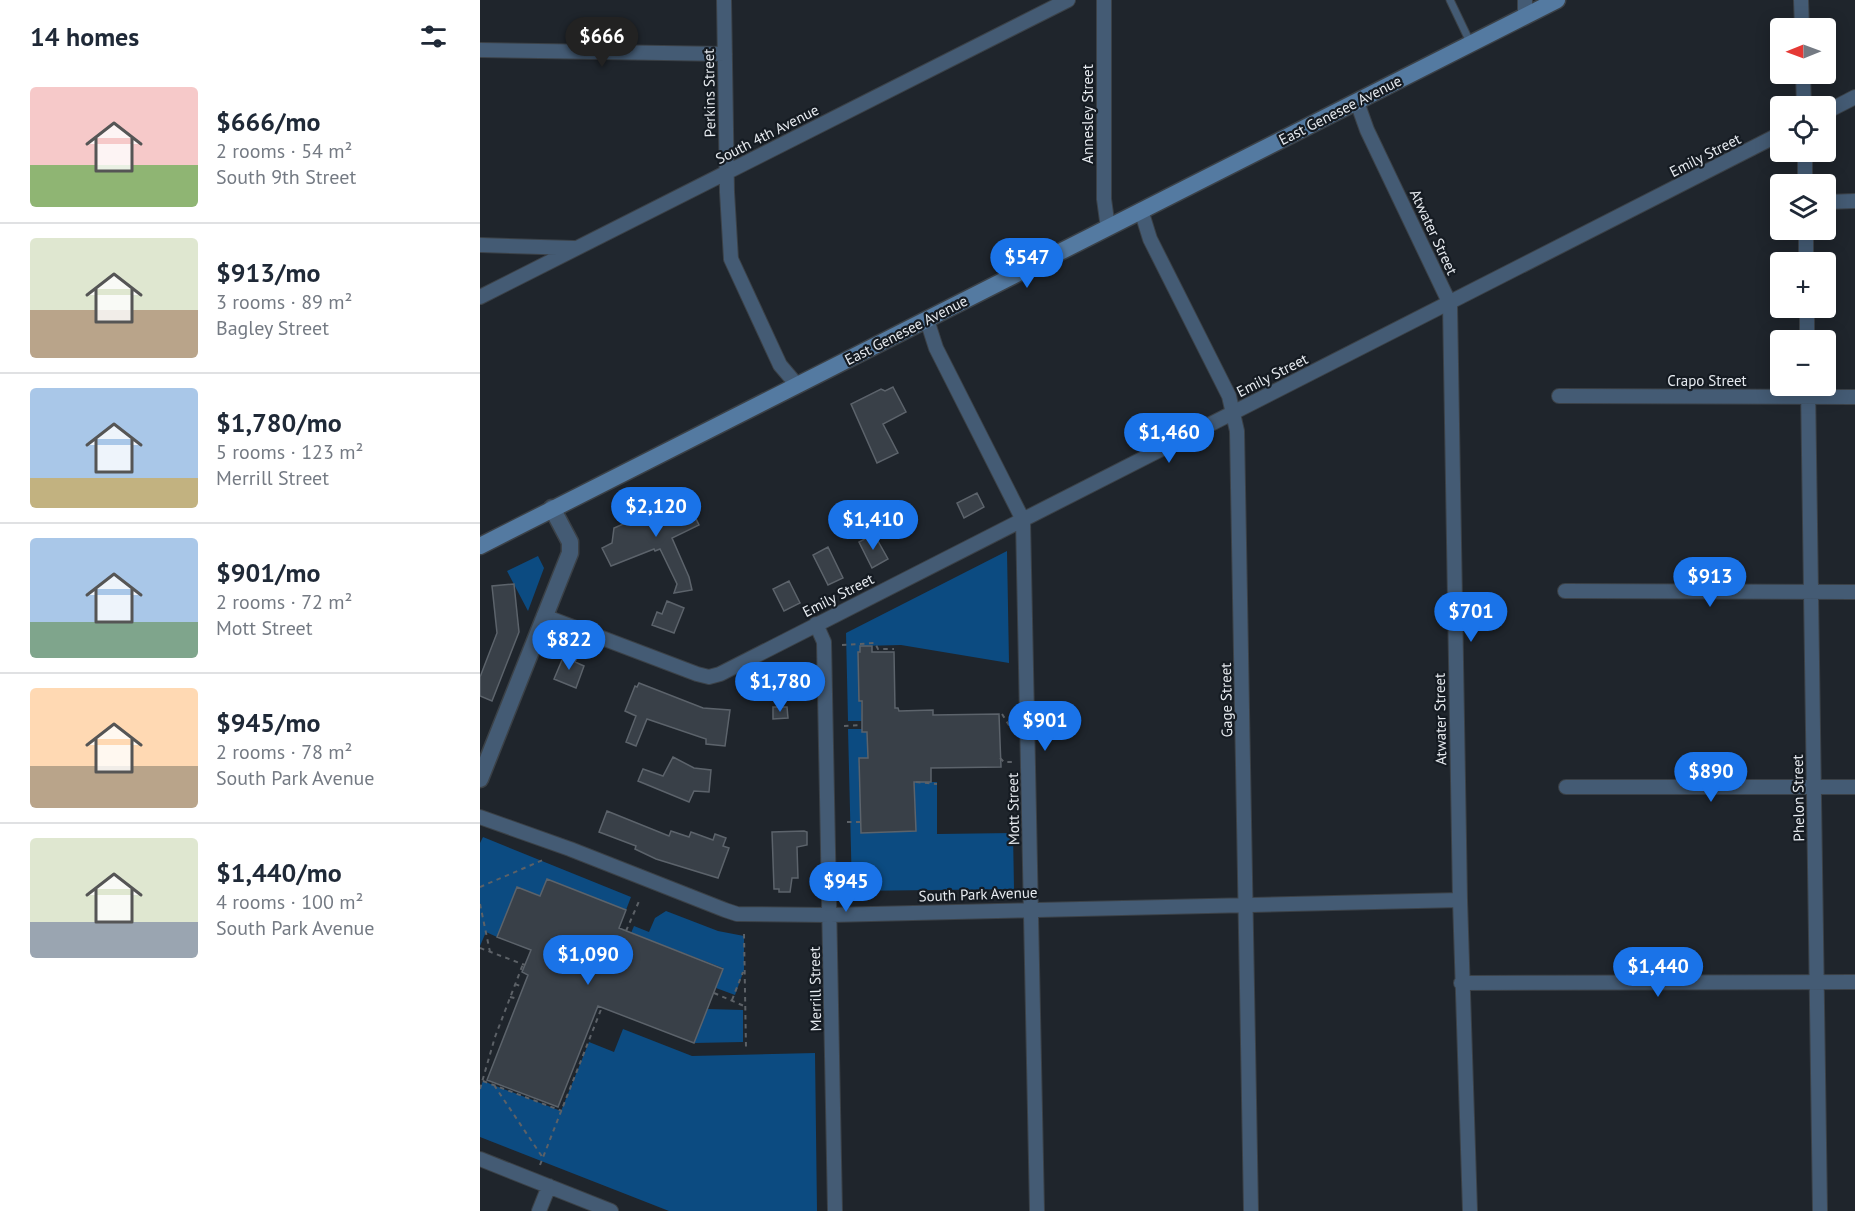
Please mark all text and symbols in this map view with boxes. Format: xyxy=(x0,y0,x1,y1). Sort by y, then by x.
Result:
pin: $666 xyxy=(566,17,638,68)
north arrow xyxy=(1770,18,1836,84)
map controls xyxy=(1770,18,1836,396)
text: 14 homes xyxy=(30,20,139,53)
icon: filters xyxy=(417,20,450,53)
text: $666 xyxy=(579,23,625,49)
street label: Perkins Street xyxy=(699,49,719,137)
street label: Annesley Street xyxy=(1078,64,1097,164)
street label: East Genesee Avenue xyxy=(1275,71,1405,149)
button: locate xyxy=(1770,96,1836,162)
street label: South 4th Avenue xyxy=(712,100,822,168)
text: $666/mo xyxy=(216,105,320,138)
icon: home xyxy=(78,111,150,183)
street label: Emily Street xyxy=(1666,129,1744,181)
text: 2 rooms · 54 m² xyxy=(216,138,352,164)
text: South 9th Street xyxy=(216,164,356,190)
button: layers xyxy=(1770,174,1836,240)
street label: Atwater Street xyxy=(1406,186,1462,278)
pin: $547 xyxy=(991,238,1063,289)
text: $547 xyxy=(1004,244,1050,270)
button: + xyxy=(1770,252,1836,318)
text: $913/mo xyxy=(216,256,320,289)
icon: home xyxy=(78,262,150,334)
text: 3 rooms · 89 m² xyxy=(216,289,352,315)
street label: East Genesee Avenue xyxy=(841,291,971,369)
text: Bagley Street xyxy=(216,315,329,341)
button: − xyxy=(1770,330,1836,396)
street label: Emily Street xyxy=(1233,349,1311,401)
street label: Crapo Street xyxy=(1667,371,1747,390)
text: $1,780/mo xyxy=(216,406,342,439)
icon: home xyxy=(78,412,150,484)
pin: $1,460 xyxy=(1120,413,1218,464)
text: $1,460 xyxy=(1138,419,1200,445)
text: 5 rooms · 123 m² xyxy=(216,439,363,465)
text: Merrill Street xyxy=(216,465,329,491)
pin: $2,120 xyxy=(607,487,705,538)
text: $2,120 xyxy=(625,493,687,519)
pin: $1,410 xyxy=(824,500,922,551)
text: $1,410 xyxy=(842,506,904,532)
text: $901/mo xyxy=(216,556,320,589)
pin: $913 xyxy=(1674,557,1746,608)
icon: home xyxy=(78,562,150,634)
text: $913 xyxy=(1687,563,1733,589)
street label: Emily Street xyxy=(799,569,877,621)
text: 2 rooms · 72 m² xyxy=(216,589,352,615)
pin: $701 xyxy=(1435,592,1507,643)
text: $701 xyxy=(1448,598,1494,624)
text: Mott Street xyxy=(216,615,313,641)
pin: $822 xyxy=(533,620,605,671)
text: $822 xyxy=(546,626,592,652)
pin: $1,780 xyxy=(731,662,829,713)
street label: Gage Street xyxy=(1216,663,1236,737)
text: $1,780 xyxy=(749,668,811,694)
street label: Atwater Street xyxy=(1430,673,1450,765)
pin: $901 xyxy=(1009,701,1081,752)
text: $945/mo xyxy=(216,706,320,739)
text: $901 xyxy=(1022,707,1068,733)
icon: home xyxy=(78,712,150,784)
text: 2 rooms · 78 m² xyxy=(216,739,352,765)
pin: $890 xyxy=(1675,752,1747,803)
street label: Phelon Street xyxy=(1788,754,1808,842)
text: $890 xyxy=(1688,758,1734,784)
text: South Park Avenue xyxy=(216,765,375,791)
street label: Mott Street xyxy=(1003,773,1023,845)
text: $1,440/mo xyxy=(216,856,342,889)
icon: home xyxy=(78,862,150,934)
pin: $945 xyxy=(810,862,882,913)
text: $945 xyxy=(823,868,869,894)
street label: South Park Avenue xyxy=(918,882,1038,906)
text: 4 rooms · 100 m² xyxy=(216,889,363,915)
text: South Park Avenue xyxy=(216,915,375,941)
pin: $1,090 xyxy=(539,935,637,986)
text: $1,090 xyxy=(557,941,619,967)
street label: Merrill Street xyxy=(805,946,825,1032)
pin: $1,440 xyxy=(1609,947,1707,998)
text: $1,440 xyxy=(1627,953,1689,979)

